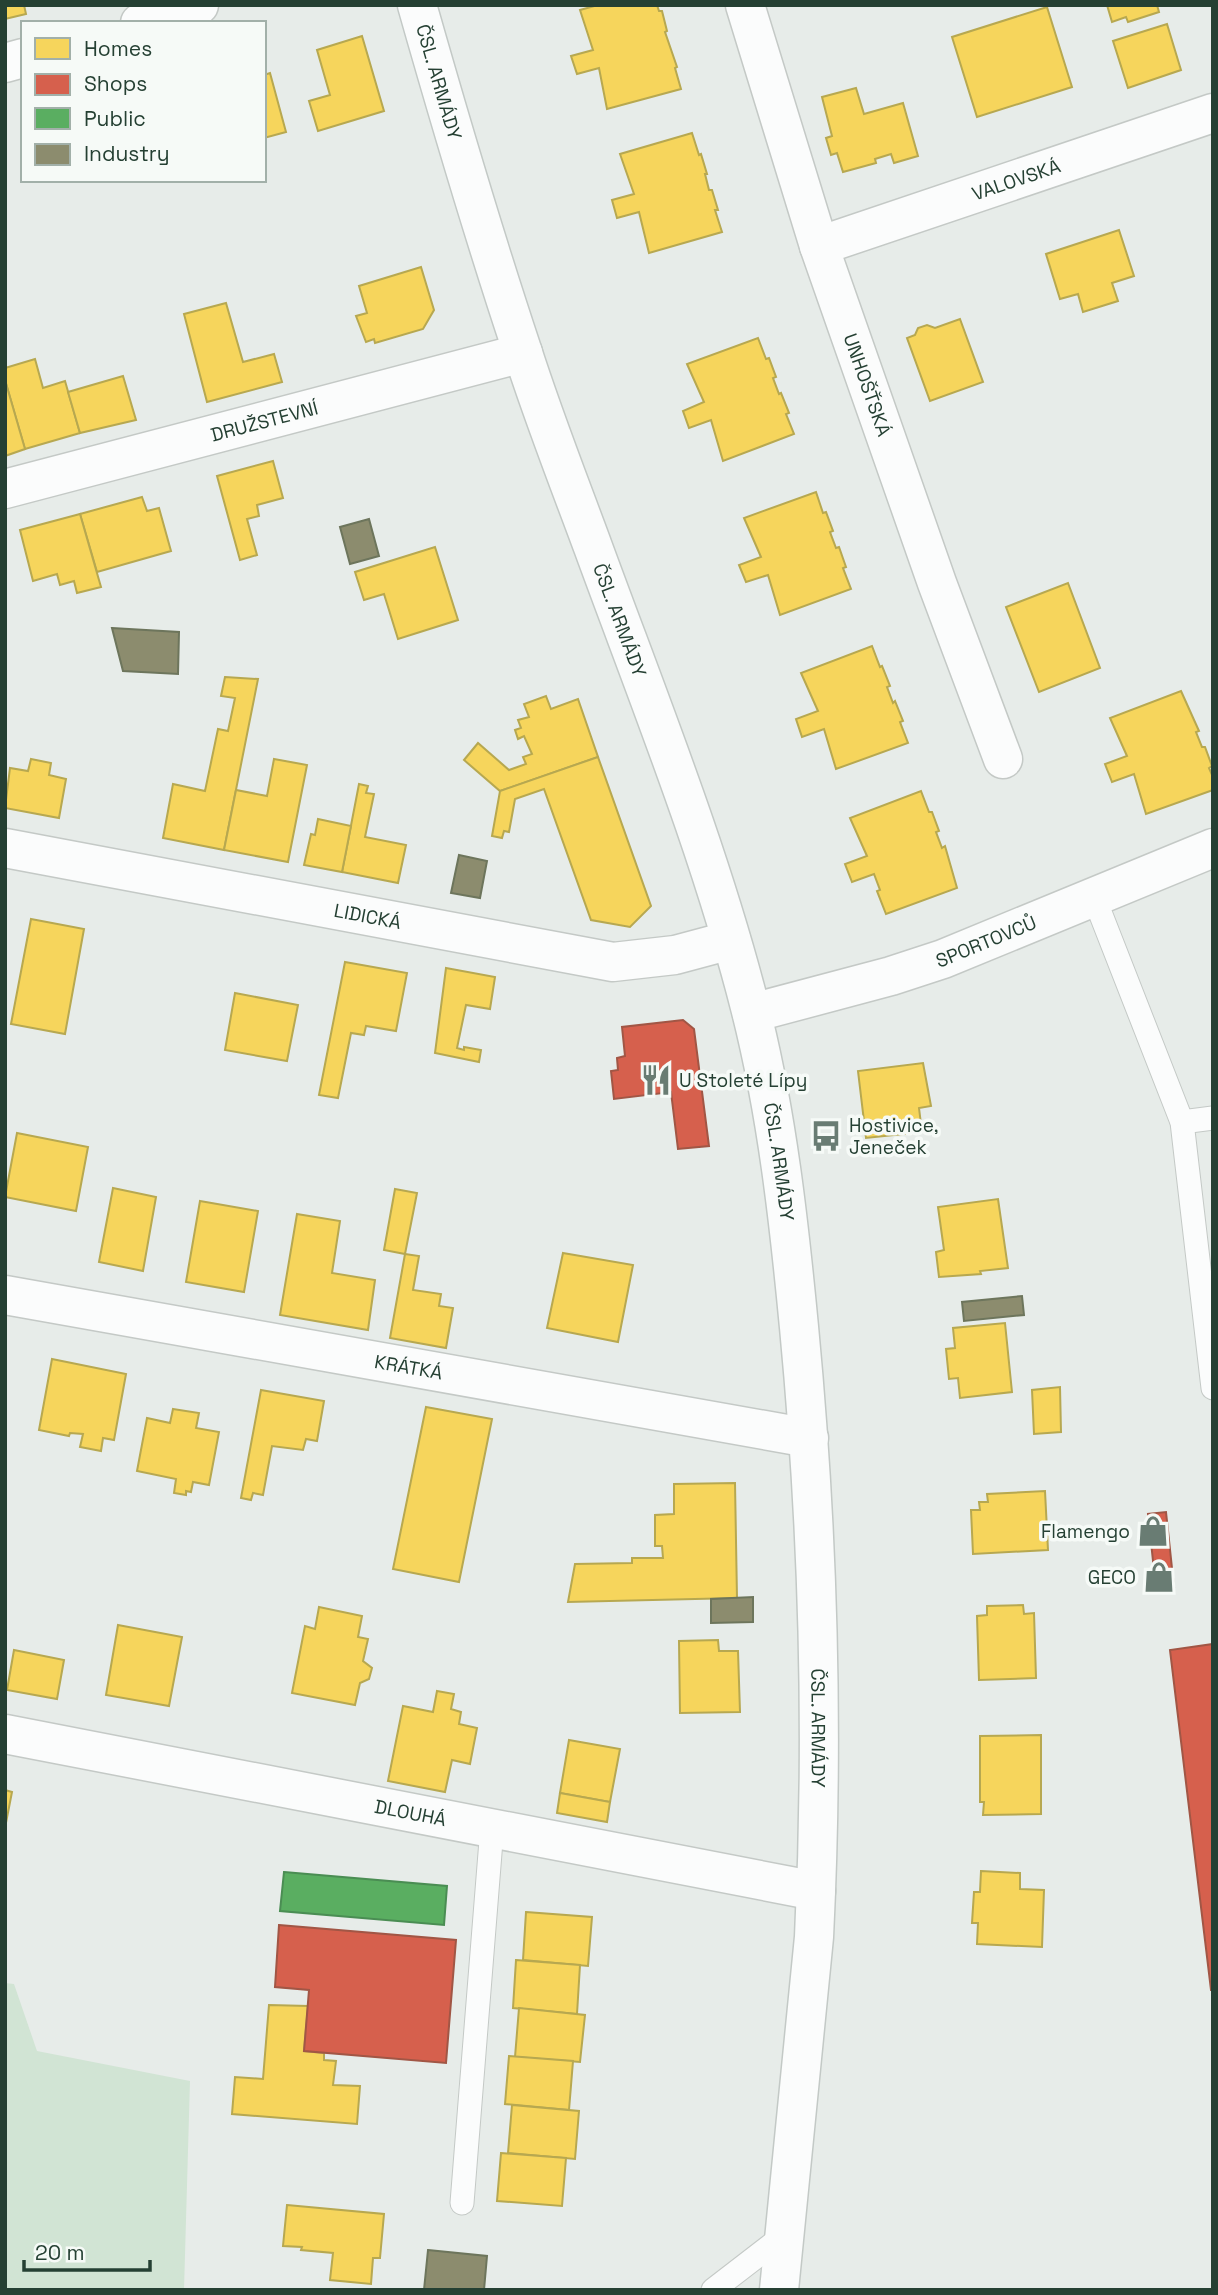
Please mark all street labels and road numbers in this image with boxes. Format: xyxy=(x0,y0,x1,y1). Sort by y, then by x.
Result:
street label: ČSL. ARMÁDY xyxy=(410,21,468,143)
street label: VALOVSKÁ xyxy=(969,153,1064,206)
street label: UNHOŠŤSKÁ xyxy=(837,330,897,440)
street label: DRUŽSTEVNÍ xyxy=(208,395,321,448)
street label: ČSL. ARMÁDY xyxy=(587,560,652,681)
street label: LIDICKÁ xyxy=(332,898,403,935)
street label: SPORTOVCŮ xyxy=(933,910,1040,974)
street label: ČSL. ARMÁDY xyxy=(758,1101,800,1223)
street label: KRÁTKÁ xyxy=(372,1349,445,1386)
street label: ČSL. ARMÁDY xyxy=(805,1668,831,1788)
street label: DLOUHÁ xyxy=(372,1794,448,1832)

